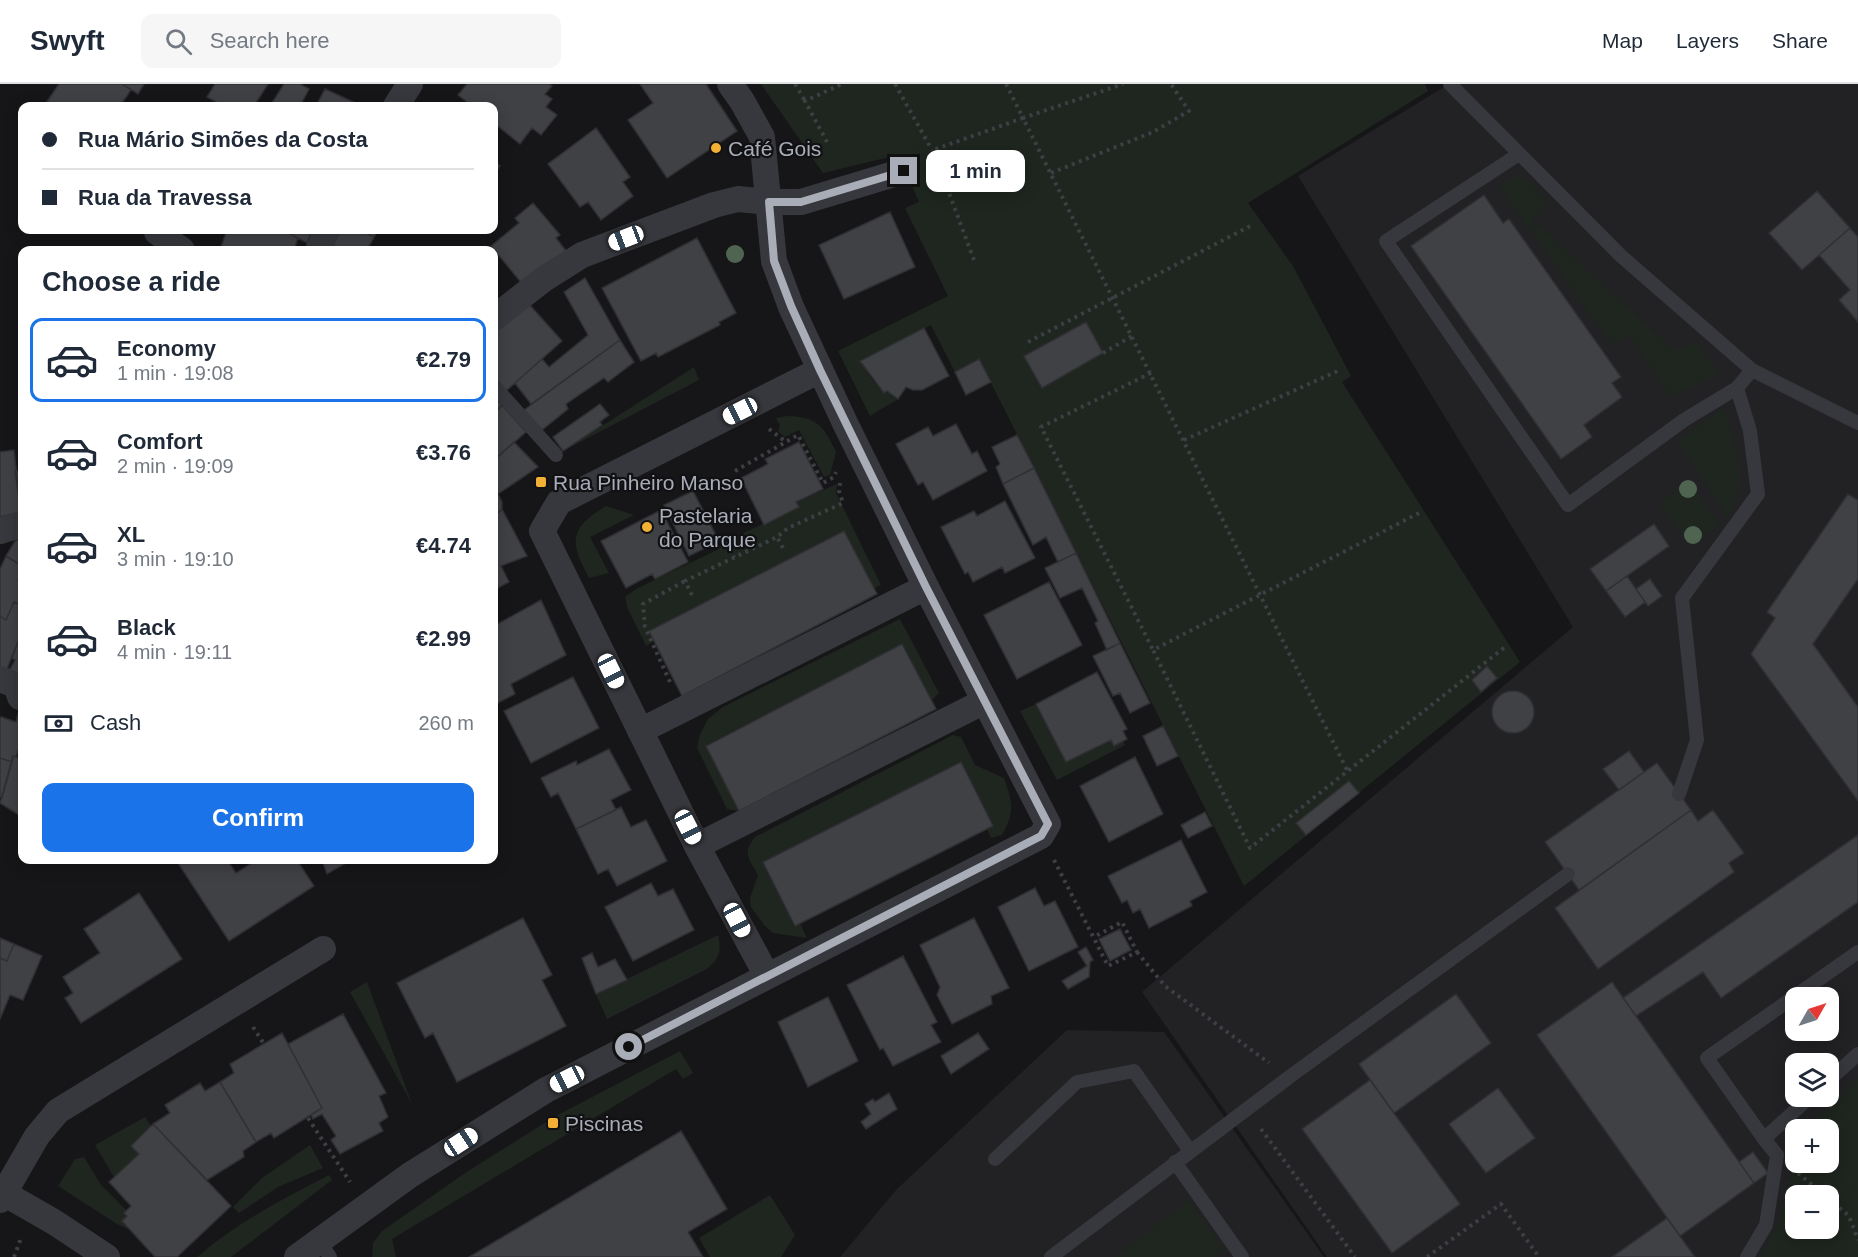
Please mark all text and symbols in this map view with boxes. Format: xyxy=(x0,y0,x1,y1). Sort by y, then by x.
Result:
search box xyxy=(141,14,561,68)
text: Swyft xyxy=(30,25,105,56)
icon: search xyxy=(162,25,195,58)
text: Search here xyxy=(210,28,330,53)
text: Map xyxy=(1602,29,1643,52)
text: Layers xyxy=(1676,29,1739,52)
text: Share xyxy=(1772,29,1828,52)
text: Rua Mário Simões da Costa xyxy=(78,127,368,152)
place label: Café Gois xyxy=(728,137,821,160)
marker: Café Gois xyxy=(709,141,723,155)
callout: 1 min xyxy=(925,150,1024,192)
route end xyxy=(890,157,917,184)
text: 1 min xyxy=(949,160,1002,182)
text: Rua da Travessa xyxy=(78,185,252,210)
car xyxy=(606,223,646,253)
text: Choose a ride xyxy=(42,267,221,297)
icon: car xyxy=(45,333,99,387)
text: Economy xyxy=(117,336,216,361)
text: €2.79 xyxy=(416,347,471,372)
text: 1 min · 19:08 xyxy=(117,362,234,384)
car xyxy=(720,395,760,427)
icon: car xyxy=(45,426,99,480)
text: Comfort xyxy=(117,429,203,454)
text: €3.76 xyxy=(416,440,471,465)
text: 2 min · 19:09 xyxy=(117,455,234,477)
place label: Rua Pinheiro Manso xyxy=(553,471,743,494)
marker: Rua Pinheiro Manso xyxy=(534,475,548,489)
place label: Pastelaria do Parque xyxy=(659,504,756,551)
icon: car xyxy=(45,519,99,573)
marker: Pastelaria do Parque xyxy=(640,520,654,534)
text: XL xyxy=(117,522,145,547)
text: €4.74 xyxy=(416,533,471,558)
text: 3 min · 19:10 xyxy=(117,548,234,570)
icon: car xyxy=(45,612,99,666)
text: Black xyxy=(117,615,176,640)
text: €2.99 xyxy=(416,626,471,651)
text: 4 min · 19:11 xyxy=(117,641,232,663)
car xyxy=(595,651,627,691)
icon: cash xyxy=(42,707,75,740)
text: Cash xyxy=(90,710,141,735)
text: 260 m xyxy=(418,712,474,734)
button: Confirm xyxy=(42,783,474,852)
car xyxy=(672,807,704,847)
car xyxy=(721,900,753,940)
north arrow xyxy=(1785,987,1839,1041)
map controls xyxy=(1785,987,1839,1239)
route start xyxy=(615,1033,642,1060)
button: layers xyxy=(1785,1053,1839,1107)
car xyxy=(547,1063,587,1095)
place label: Piscinas xyxy=(565,1112,643,1135)
marker: Piscinas xyxy=(546,1116,560,1130)
button: + xyxy=(1785,1119,1839,1173)
car xyxy=(441,1125,481,1159)
button: − xyxy=(1785,1185,1839,1239)

